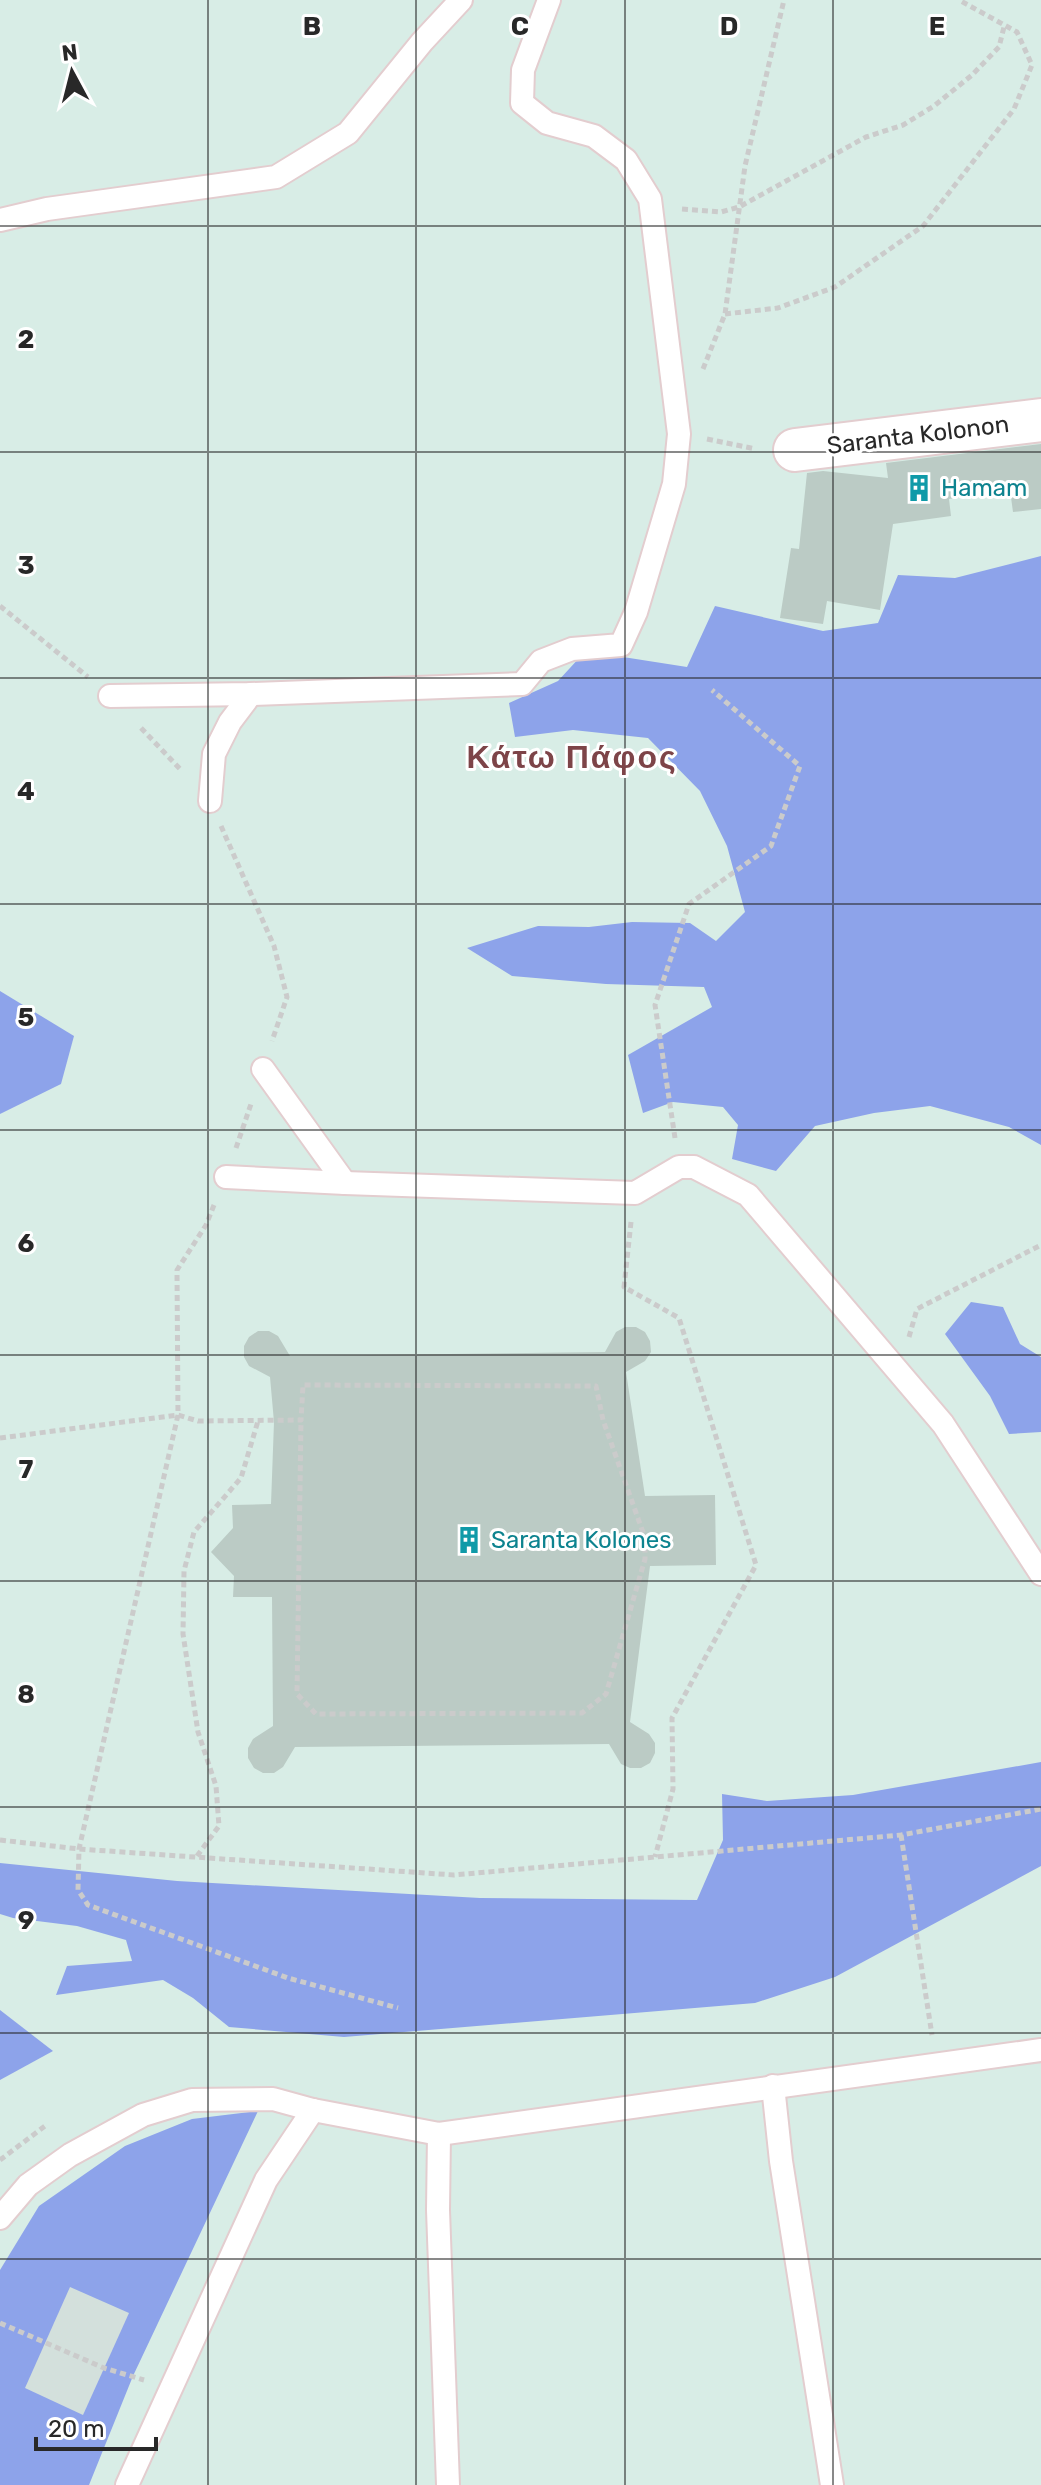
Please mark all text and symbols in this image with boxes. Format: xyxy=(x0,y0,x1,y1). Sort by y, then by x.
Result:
text: B xyxy=(303,11,321,42)
text: C xyxy=(511,11,529,42)
text: D xyxy=(720,11,738,42)
text: E xyxy=(929,11,945,42)
north arrow xyxy=(32,32,112,112)
text: N xyxy=(60,38,79,67)
text: 2 xyxy=(18,324,34,355)
street label: Saranta Kolonon xyxy=(825,410,1011,460)
building icon: Hamam xyxy=(904,473,934,503)
place label: Hamam xyxy=(941,474,1027,502)
text: 3 xyxy=(17,550,35,581)
district label: Κάτω Πάφος xyxy=(466,738,678,776)
text: 4 xyxy=(17,776,35,807)
text: 5 xyxy=(18,1002,34,1033)
text: 6 xyxy=(18,1228,35,1259)
text: 7 xyxy=(19,1454,34,1485)
building icon: Saranta Kolones xyxy=(454,1525,484,1555)
place label: Saranta Kolones xyxy=(491,1526,672,1554)
text: 8 xyxy=(17,1679,35,1710)
text: 9 xyxy=(18,1905,34,1936)
scale bar xyxy=(36,2401,156,2451)
text: 20 m xyxy=(48,2415,105,2443)

